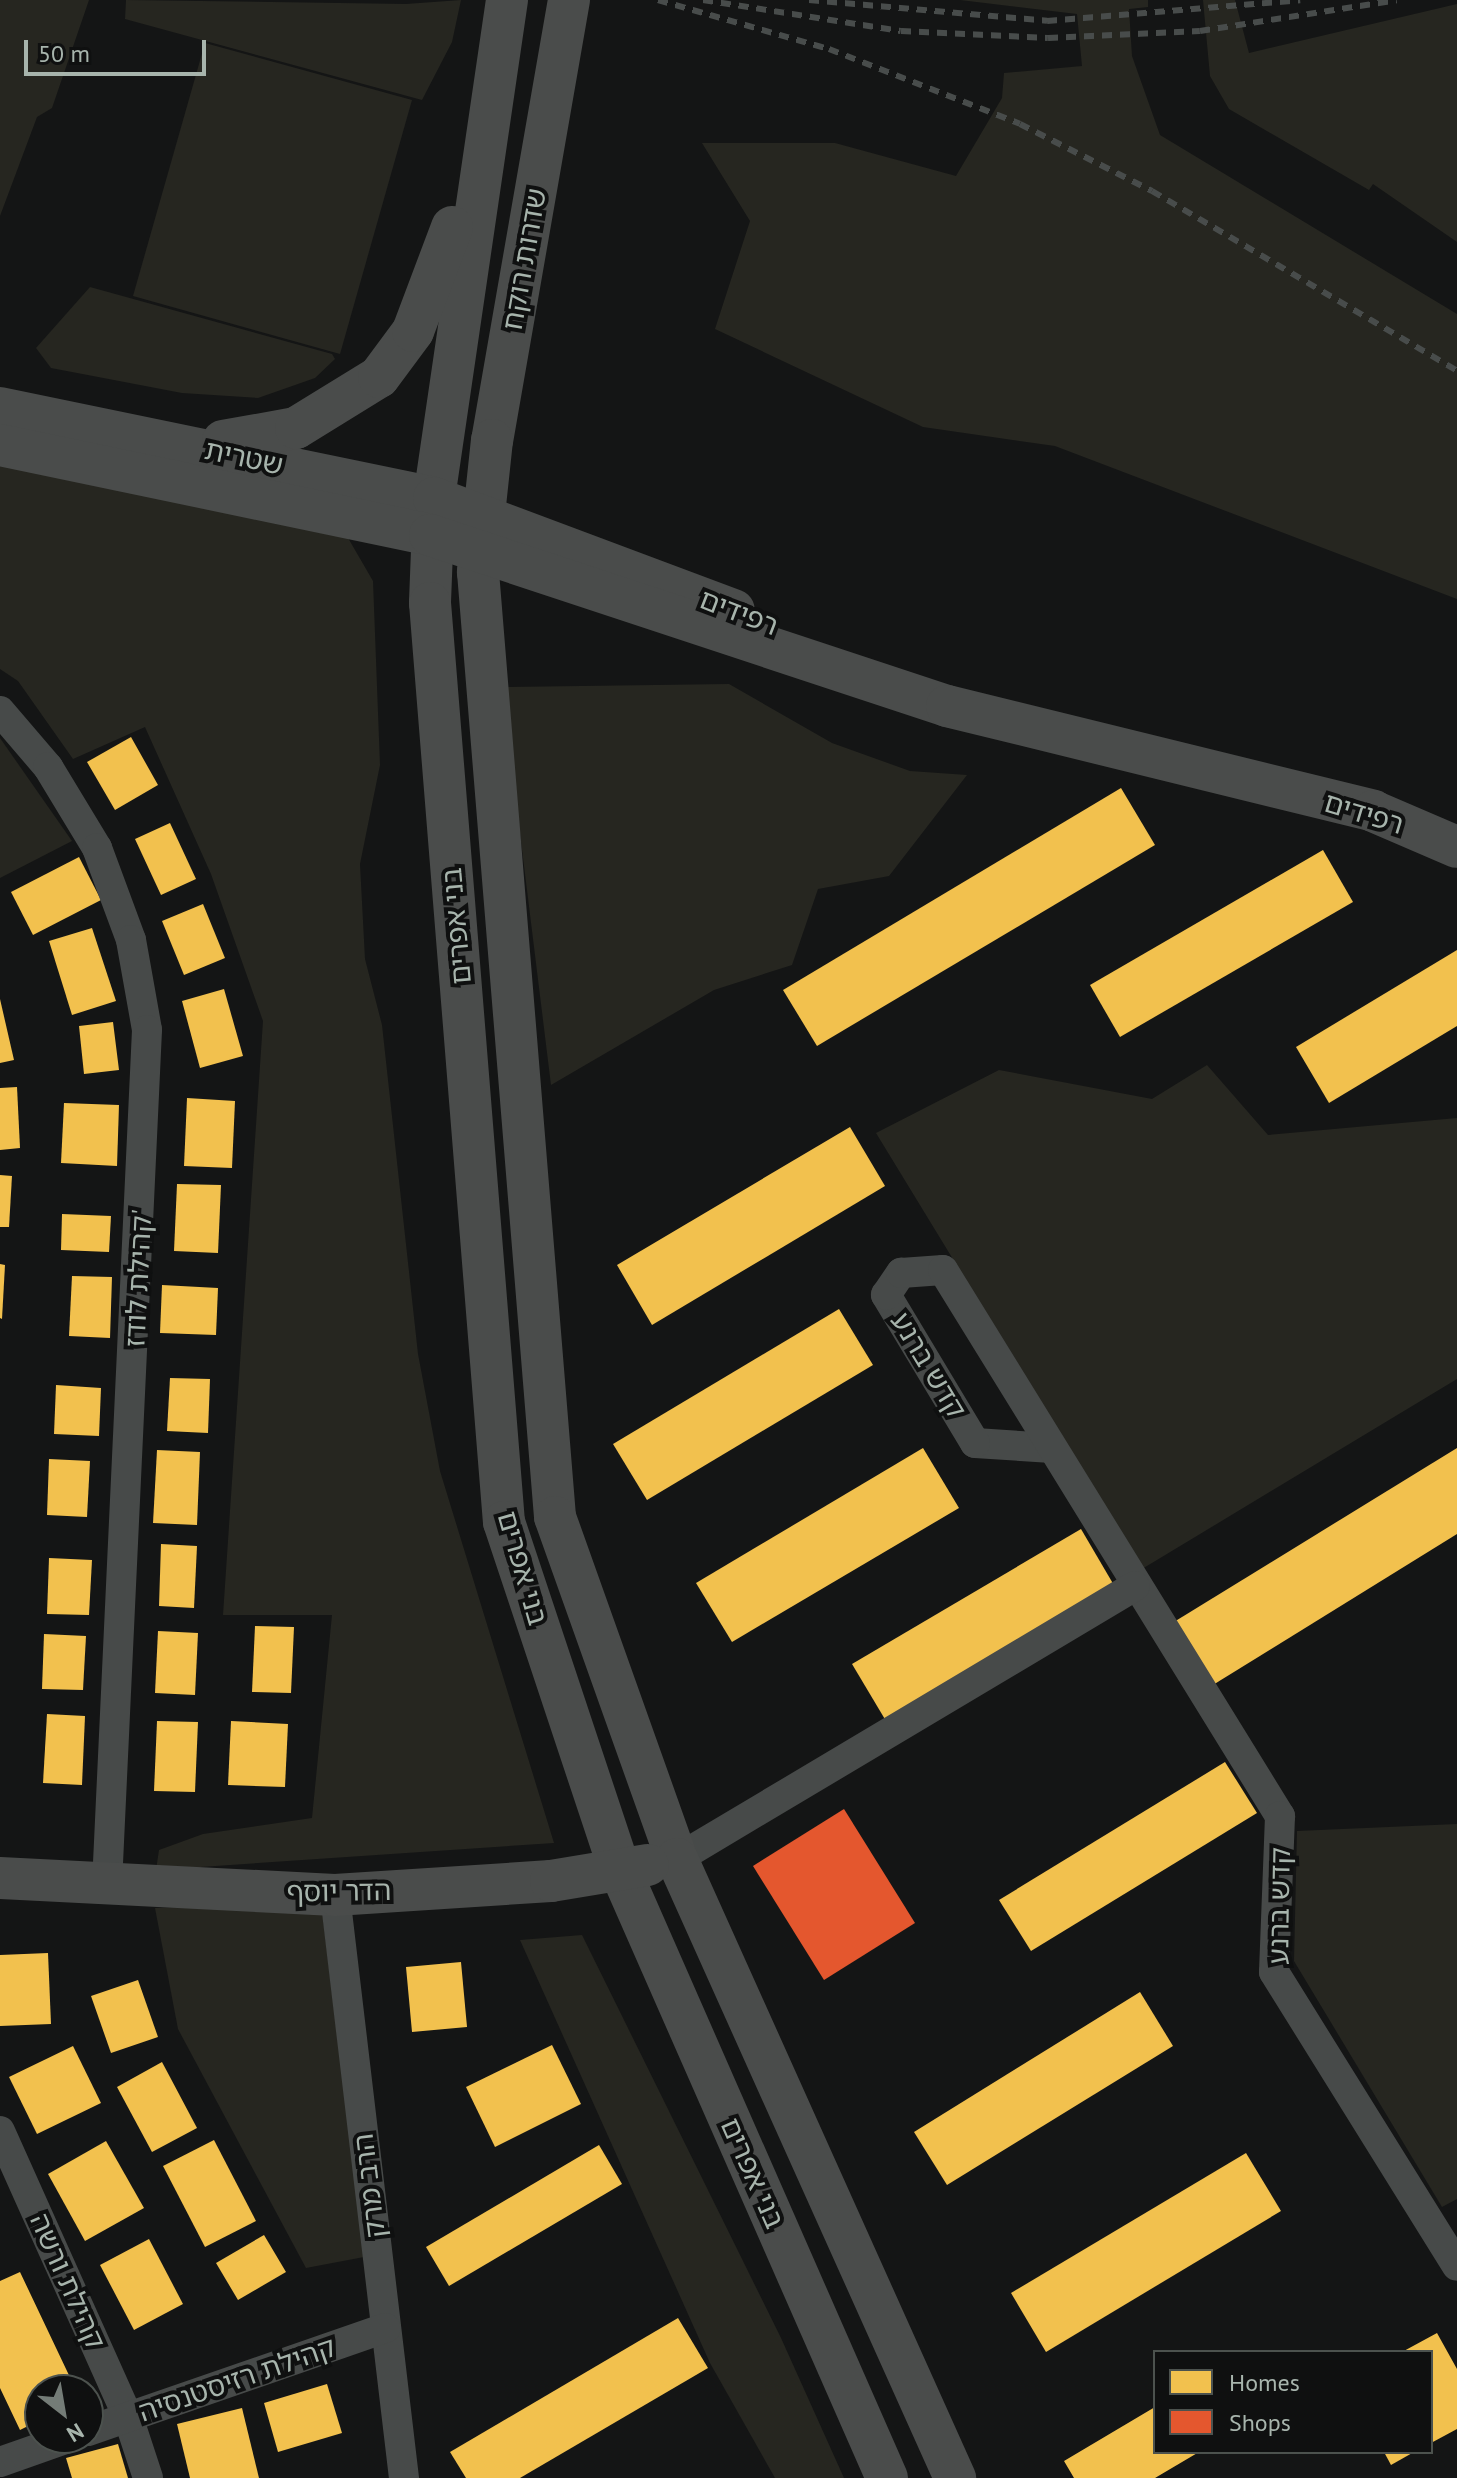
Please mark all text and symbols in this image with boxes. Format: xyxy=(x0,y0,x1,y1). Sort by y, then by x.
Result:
scale bar xyxy=(28,24,210,74)
text: 50 m xyxy=(38,38,90,69)
street label: שדרות רוקח xyxy=(495,185,553,333)
street label: שטרית xyxy=(202,432,286,482)
street label: רפידים xyxy=(695,582,783,642)
street label: רפידים xyxy=(1320,785,1408,841)
street label: בני אפרים xyxy=(434,866,478,986)
street label: קהילת לודז' xyxy=(118,1208,158,1348)
street label: קדש ברנע xyxy=(884,1306,974,1424)
street label: בני אפרים xyxy=(491,1507,555,1629)
street label: קדש ברנע xyxy=(1261,1847,1297,1965)
street label: הדר יוסף xyxy=(286,1873,392,1909)
street label: בני אפרים xyxy=(714,2113,792,2233)
street label: הרב מרק xyxy=(346,2132,392,2240)
street label: קהילת ורשה xyxy=(23,2208,113,2354)
street label: קהילת רזיסטנסיה xyxy=(134,2330,340,2428)
legend xyxy=(1153,2350,1433,2454)
text: Homes xyxy=(1229,2367,1300,2398)
north arrow xyxy=(24,2374,104,2454)
text: Shops xyxy=(1229,2407,1291,2438)
text: N xyxy=(62,2417,89,2449)

